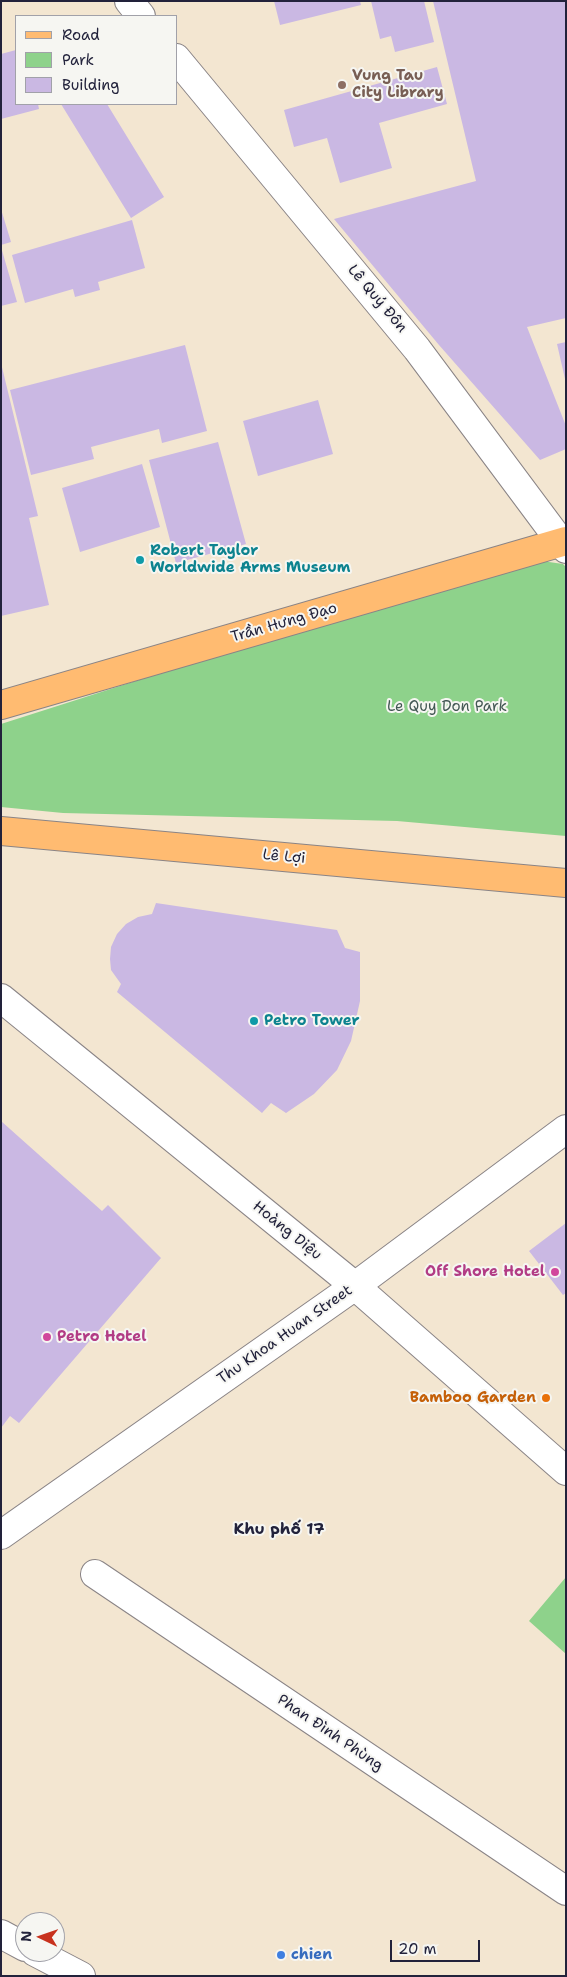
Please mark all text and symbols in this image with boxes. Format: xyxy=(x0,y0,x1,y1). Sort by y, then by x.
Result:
legend xyxy=(15,15,178,105)
text: Road xyxy=(62,25,100,45)
text: Park xyxy=(62,50,94,70)
place label: Vung Tau City Library xyxy=(352,67,444,102)
text: Building xyxy=(62,75,119,95)
marker: Vung Tau City Library xyxy=(336,79,348,91)
street label: Lê Quý Đôn xyxy=(343,261,411,337)
place label: Robert Taylor Worldwide Arms Museum xyxy=(150,542,350,577)
marker: Robert Taylor Worldwide Arms Museum xyxy=(134,554,146,566)
street label: Trần Hưng Đạo xyxy=(229,599,339,647)
park label: Le Quy Don Park xyxy=(387,698,507,716)
street label: Lê Lợi xyxy=(262,846,306,868)
place label: Petro Tower xyxy=(264,1012,360,1030)
marker: Petro Tower xyxy=(248,1015,260,1027)
street label: Hoàng Diệu xyxy=(249,1198,325,1264)
place label: Off Shore Hotel xyxy=(425,1263,545,1281)
marker: Off Shore Hotel xyxy=(549,1266,561,1278)
street label: Thu Khoa Huan Street xyxy=(214,1282,356,1388)
place label: Petro Hotel xyxy=(57,1328,146,1346)
marker: Petro Hotel xyxy=(41,1331,53,1343)
place label: Bamboo Garden xyxy=(410,1389,536,1407)
marker: Bamboo Garden xyxy=(540,1392,552,1404)
district label: Khu phố 17 xyxy=(233,1520,325,1540)
street label: Phan Đình Phùng xyxy=(274,1691,386,1775)
north arrow xyxy=(15,1912,65,1962)
text: N xyxy=(17,1930,35,1942)
scale bar xyxy=(392,1930,482,1962)
text: 20 m xyxy=(398,1939,437,1959)
place label: chien xyxy=(291,1946,332,1964)
marker: chien xyxy=(275,1949,287,1961)

